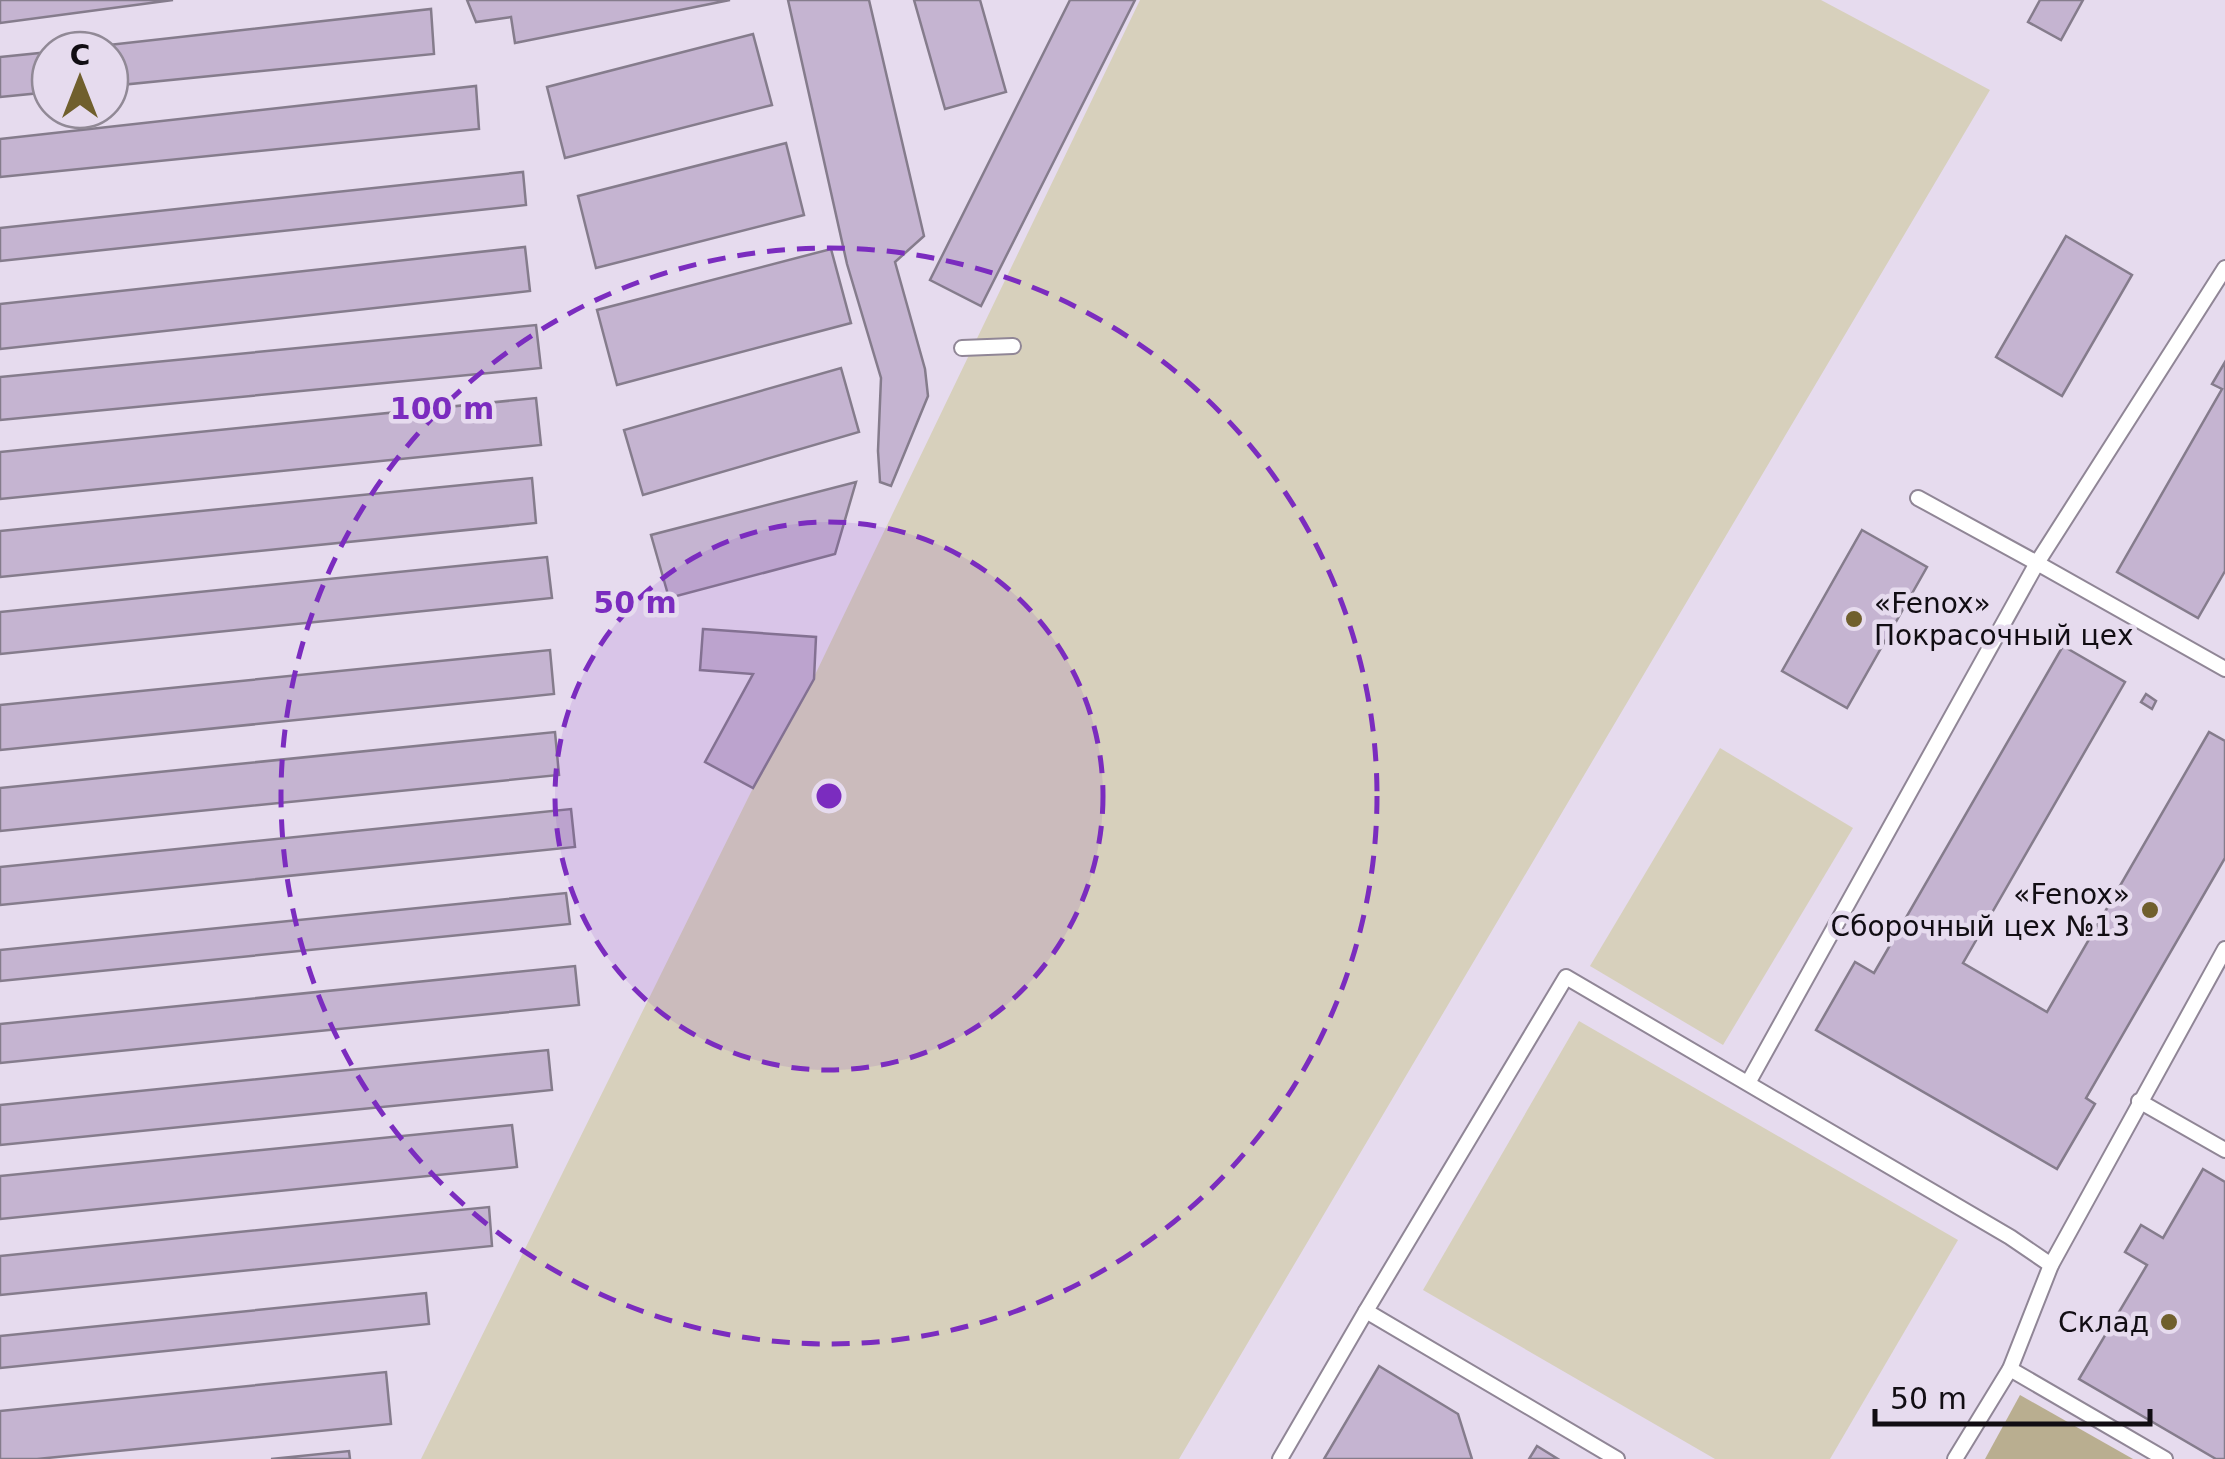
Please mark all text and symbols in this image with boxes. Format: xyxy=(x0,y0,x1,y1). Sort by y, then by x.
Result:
north arrow xyxy=(30,30,130,130)
text: С xyxy=(70,39,90,72)
text: 100 m xyxy=(390,391,494,426)
text: 50 m xyxy=(593,585,677,620)
place label: «Fenox» Покрасочный цех xyxy=(1874,587,2133,652)
marker: «Fenox» Покрасочный цех xyxy=(1843,608,1865,630)
centre of rings xyxy=(811,778,847,814)
place label: «Fenox» Сборочный цех №13 xyxy=(1831,878,2130,943)
marker: «Fenox» Сборочный цех №13 xyxy=(2139,899,2161,921)
place label: Склад xyxy=(2058,1306,2149,1339)
marker: Склад xyxy=(2158,1311,2180,1333)
scale bar xyxy=(1875,1364,2150,1426)
text: 50 m xyxy=(1890,1381,1967,1416)

